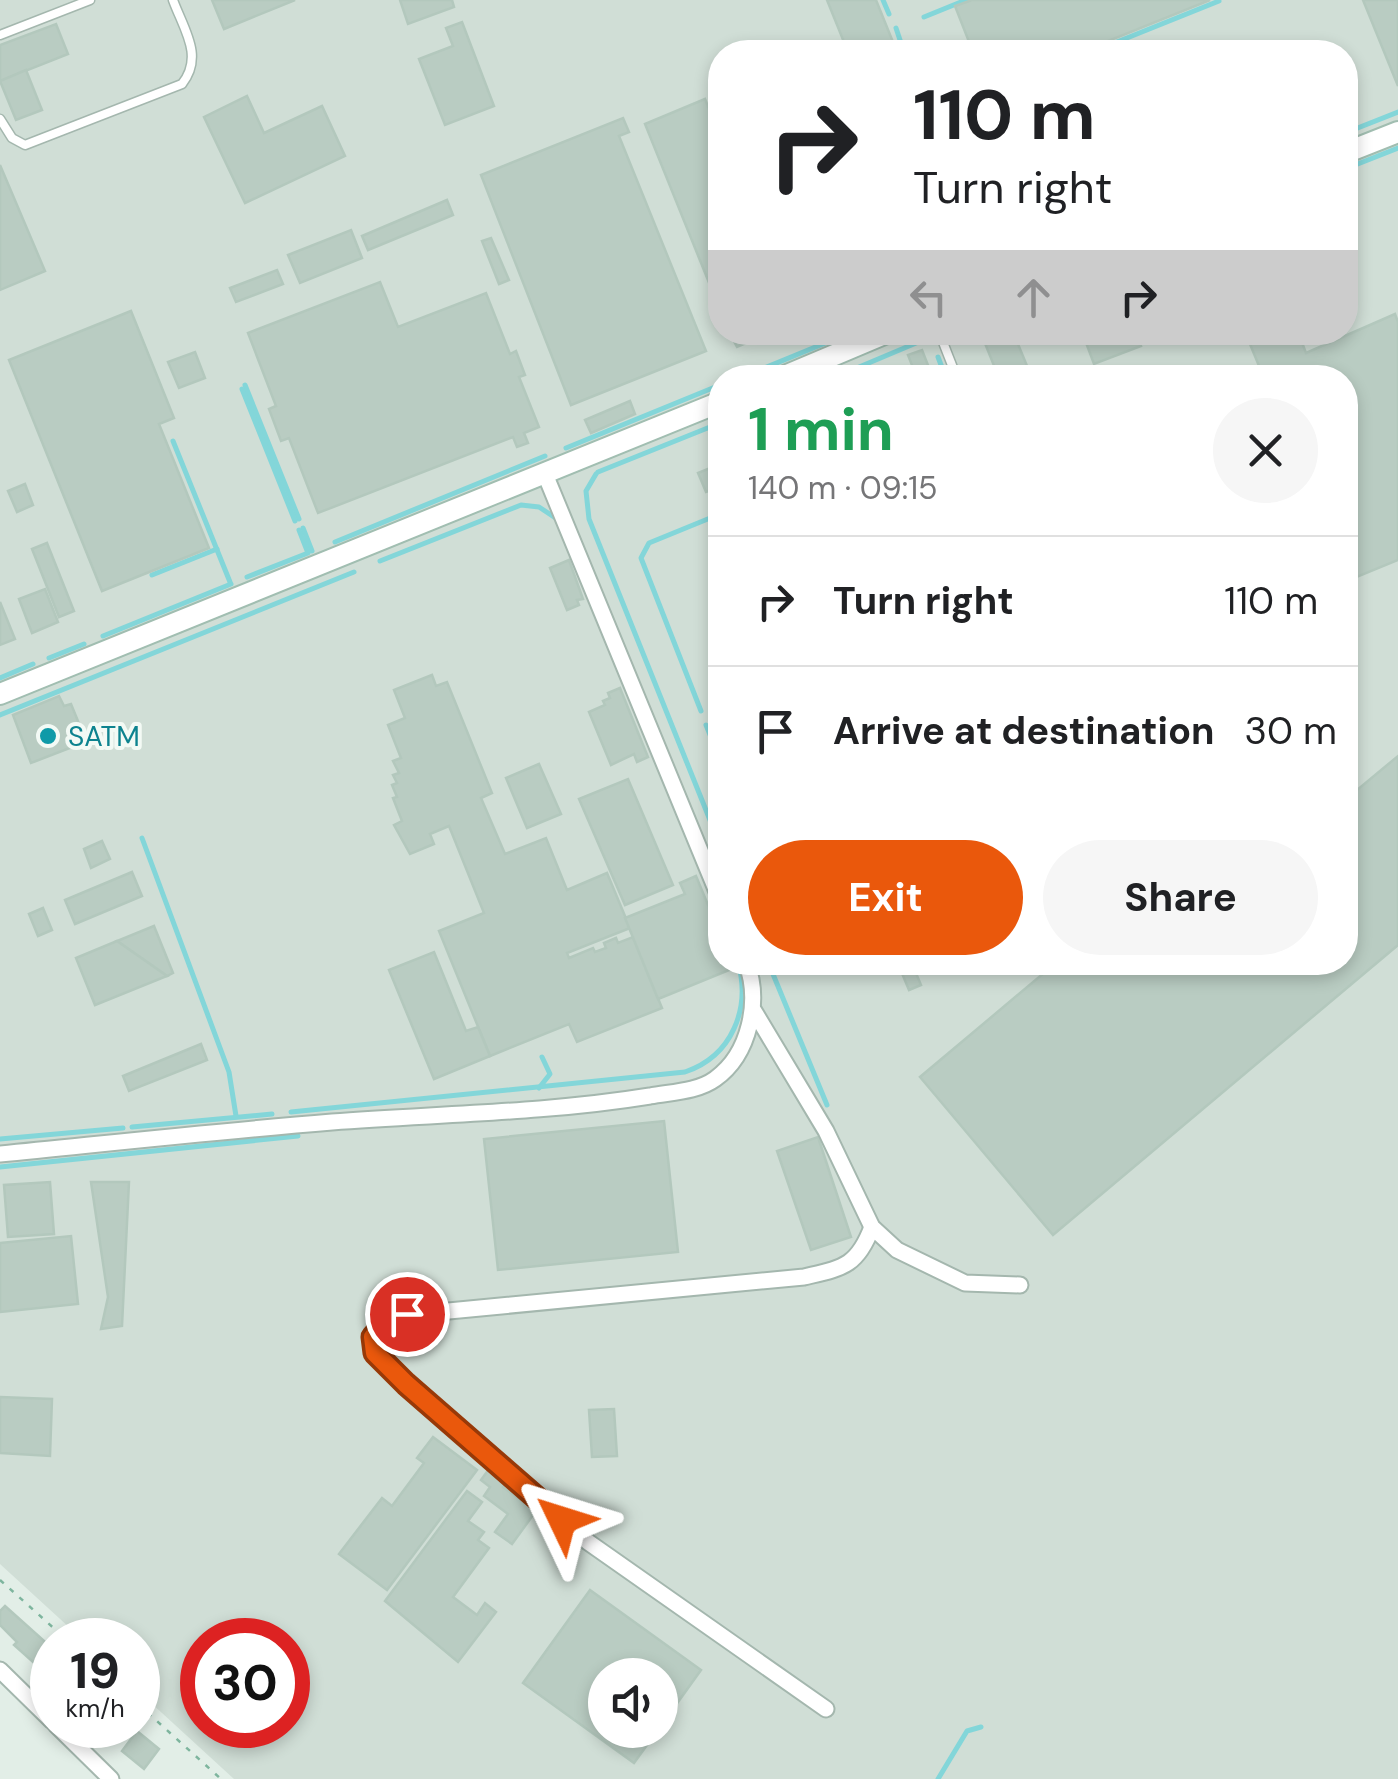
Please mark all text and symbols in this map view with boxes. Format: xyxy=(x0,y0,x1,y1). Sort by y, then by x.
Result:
text: 110 m xyxy=(913,70,1096,161)
icon: right xyxy=(748,80,878,210)
text: Turn right xyxy=(913,158,1112,217)
icon: left xyxy=(901,270,956,325)
icon: ahead xyxy=(1006,270,1061,325)
icon: right xyxy=(1111,270,1166,325)
text: 1 min xyxy=(748,390,894,469)
button: close xyxy=(1213,398,1318,503)
text: 140 m · 09:15 xyxy=(748,467,938,509)
icon: right xyxy=(748,574,803,629)
text: Turn right xyxy=(833,576,1014,626)
text: 110 m xyxy=(1224,576,1318,626)
icon: arrive xyxy=(748,704,803,759)
text: Arrive at destination xyxy=(833,706,1215,756)
text: 30 m xyxy=(1245,706,1337,756)
place label: SATM xyxy=(68,718,140,755)
marker: SATM xyxy=(37,725,59,747)
button: Exit xyxy=(748,840,1023,955)
button: Share xyxy=(1043,840,1318,955)
pin xyxy=(365,1272,450,1357)
icon: arrive xyxy=(380,1287,435,1342)
position arrow xyxy=(510,1468,614,1572)
speed limit sign: 30 xyxy=(180,1618,310,1748)
text: 19 xyxy=(70,1638,120,1704)
map controls xyxy=(588,1658,678,1748)
button: sound xyxy=(588,1658,678,1748)
text: km/h xyxy=(65,1692,125,1725)

